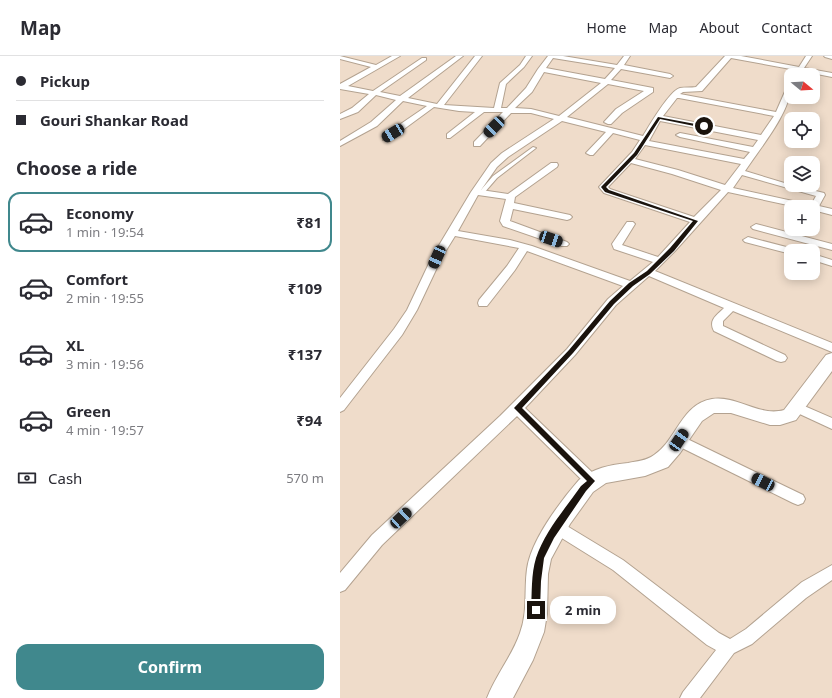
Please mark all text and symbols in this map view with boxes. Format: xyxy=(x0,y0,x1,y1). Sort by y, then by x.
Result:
text: Map xyxy=(20,15,61,41)
text: Home xyxy=(587,18,626,37)
text: Map xyxy=(648,18,678,37)
text: About xyxy=(700,18,739,37)
text: Contact xyxy=(761,18,812,37)
north arrow xyxy=(784,68,820,104)
map controls xyxy=(784,68,820,280)
text: Pickup xyxy=(40,71,90,91)
text: Gouri Shankar Road xyxy=(40,110,188,130)
button: locate xyxy=(784,112,820,148)
car xyxy=(481,114,507,140)
route start xyxy=(695,117,713,135)
car xyxy=(380,122,406,144)
text: Choose a ride xyxy=(16,156,137,180)
button: layers xyxy=(784,156,820,192)
button: + xyxy=(784,200,820,236)
text: Economy xyxy=(66,203,134,223)
icon: car xyxy=(18,204,54,240)
text: ₹81 xyxy=(296,212,322,232)
text: 1 min · 19:54 xyxy=(66,223,144,241)
car xyxy=(538,229,564,249)
car xyxy=(427,244,447,270)
button: − xyxy=(784,244,820,280)
text: Comfort xyxy=(66,269,128,289)
icon: car xyxy=(18,270,54,306)
text: ₹109 xyxy=(288,278,322,298)
text: 2 min · 19:55 xyxy=(66,289,144,307)
text: XL xyxy=(66,335,84,355)
icon: car xyxy=(18,336,54,372)
text: ₹137 xyxy=(288,344,322,364)
text: 3 min · 19:56 xyxy=(66,355,144,373)
text: Green xyxy=(66,401,111,421)
icon: car xyxy=(18,402,54,438)
text: ₹94 xyxy=(296,410,322,430)
text: 4 min · 19:57 xyxy=(66,421,144,439)
car xyxy=(667,427,691,453)
icon: cash xyxy=(16,467,38,489)
text: Cash xyxy=(48,468,82,488)
text: 570 m xyxy=(286,469,324,487)
car xyxy=(750,471,776,493)
car xyxy=(388,505,414,531)
callout: 2 min xyxy=(550,596,616,624)
route end xyxy=(527,601,545,619)
text: 2 min xyxy=(565,601,601,619)
button: Confirm xyxy=(16,644,324,690)

